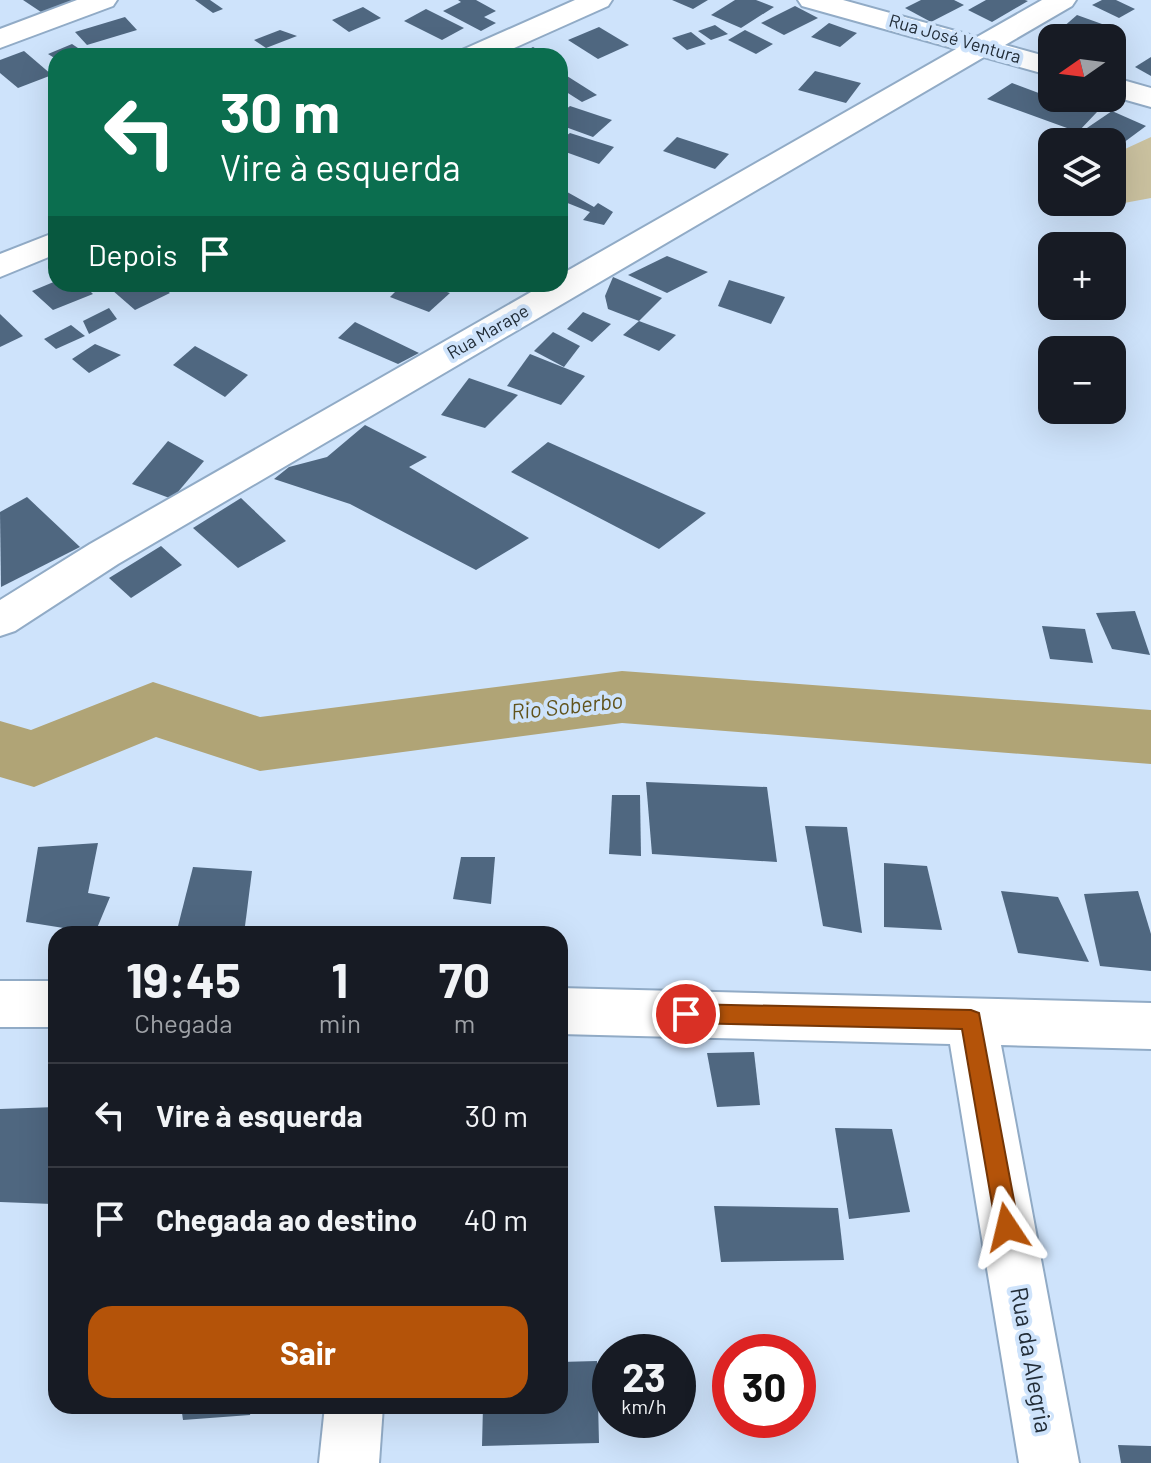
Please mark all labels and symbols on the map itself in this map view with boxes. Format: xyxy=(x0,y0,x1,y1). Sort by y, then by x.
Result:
street label: Rua José Ventura xyxy=(887,9,1024,67)
north arrow xyxy=(1038,24,1126,112)
street label: Rua Marape xyxy=(443,299,532,363)
water label: Rio Soberbo xyxy=(510,686,624,724)
pin xyxy=(652,980,720,1048)
position arrow xyxy=(965,1185,1049,1269)
street label: Rua da Alegria xyxy=(1005,1285,1060,1435)
speed limit sign: 30 xyxy=(712,1334,816,1438)

